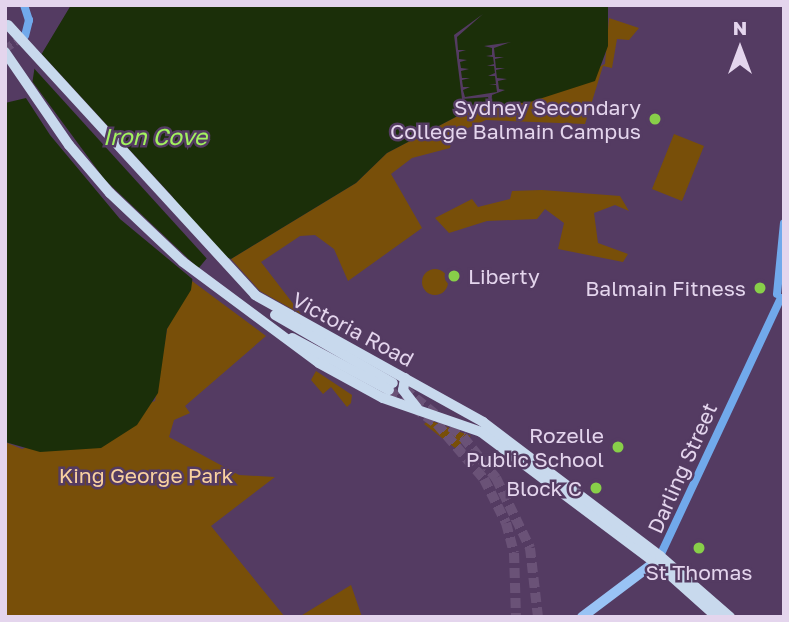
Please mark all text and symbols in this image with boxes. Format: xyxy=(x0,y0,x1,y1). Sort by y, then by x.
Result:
north arrow xyxy=(705,14,775,84)
text: N xyxy=(733,16,747,39)
place label: Sydney Secondary College Balmain Campus xyxy=(390,94,641,144)
marker: Sydney Secondary College Balmain Campus xyxy=(647,111,663,127)
water label: Iron Cove xyxy=(103,122,207,150)
place label: Liberty xyxy=(468,263,540,289)
marker: Liberty xyxy=(446,268,462,284)
place label: Balmain Fitness xyxy=(585,275,746,301)
marker: Balmain Fitness xyxy=(752,280,768,296)
street label: Victoria Road xyxy=(288,286,418,372)
street label: Darling Street xyxy=(642,399,722,537)
place label: Rozelle Public School xyxy=(466,422,604,472)
marker: Rozelle Public School xyxy=(610,439,626,455)
park label: King George Park xyxy=(59,462,233,488)
place label: Block C xyxy=(506,475,582,501)
marker: Block C xyxy=(588,480,604,496)
marker: St Thomas xyxy=(691,540,707,556)
place label: St Thomas xyxy=(646,559,752,585)

